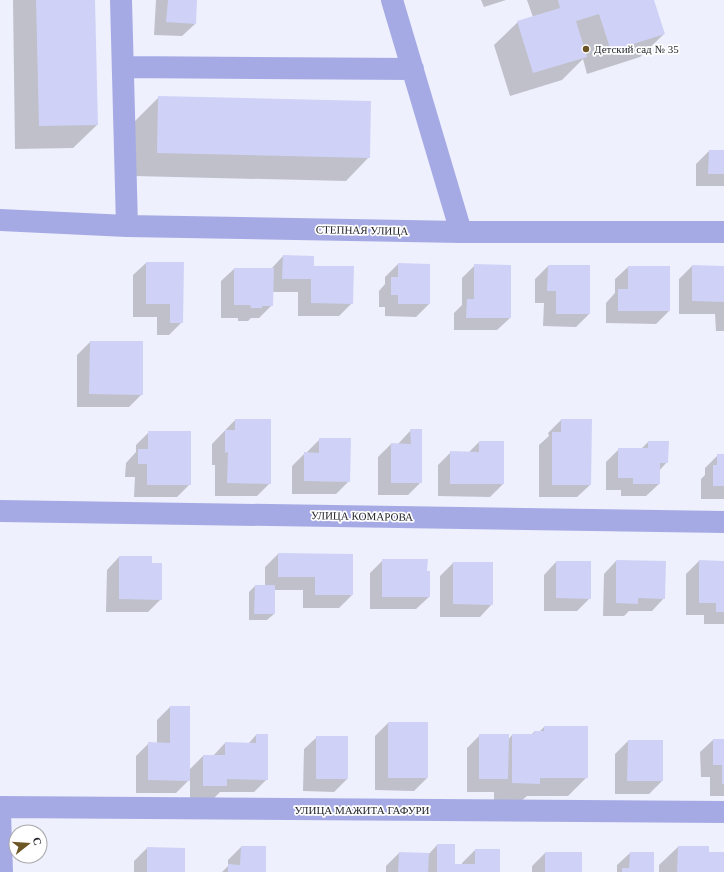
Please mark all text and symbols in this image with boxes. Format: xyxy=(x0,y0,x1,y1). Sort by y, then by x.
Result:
place label: Детский сад № 35 xyxy=(594,43,679,55)
marker: Детский сад № 35 xyxy=(581,44,591,54)
street label: СТЕПНАЯ УЛИЦА xyxy=(316,223,408,237)
street label: УЛИЦА КОМАРОВА xyxy=(311,509,413,523)
street label: УЛИЦА МАЖИТА ГАФУРИ xyxy=(294,804,430,816)
north arrow xyxy=(8,824,48,864)
text: С xyxy=(31,836,44,847)

